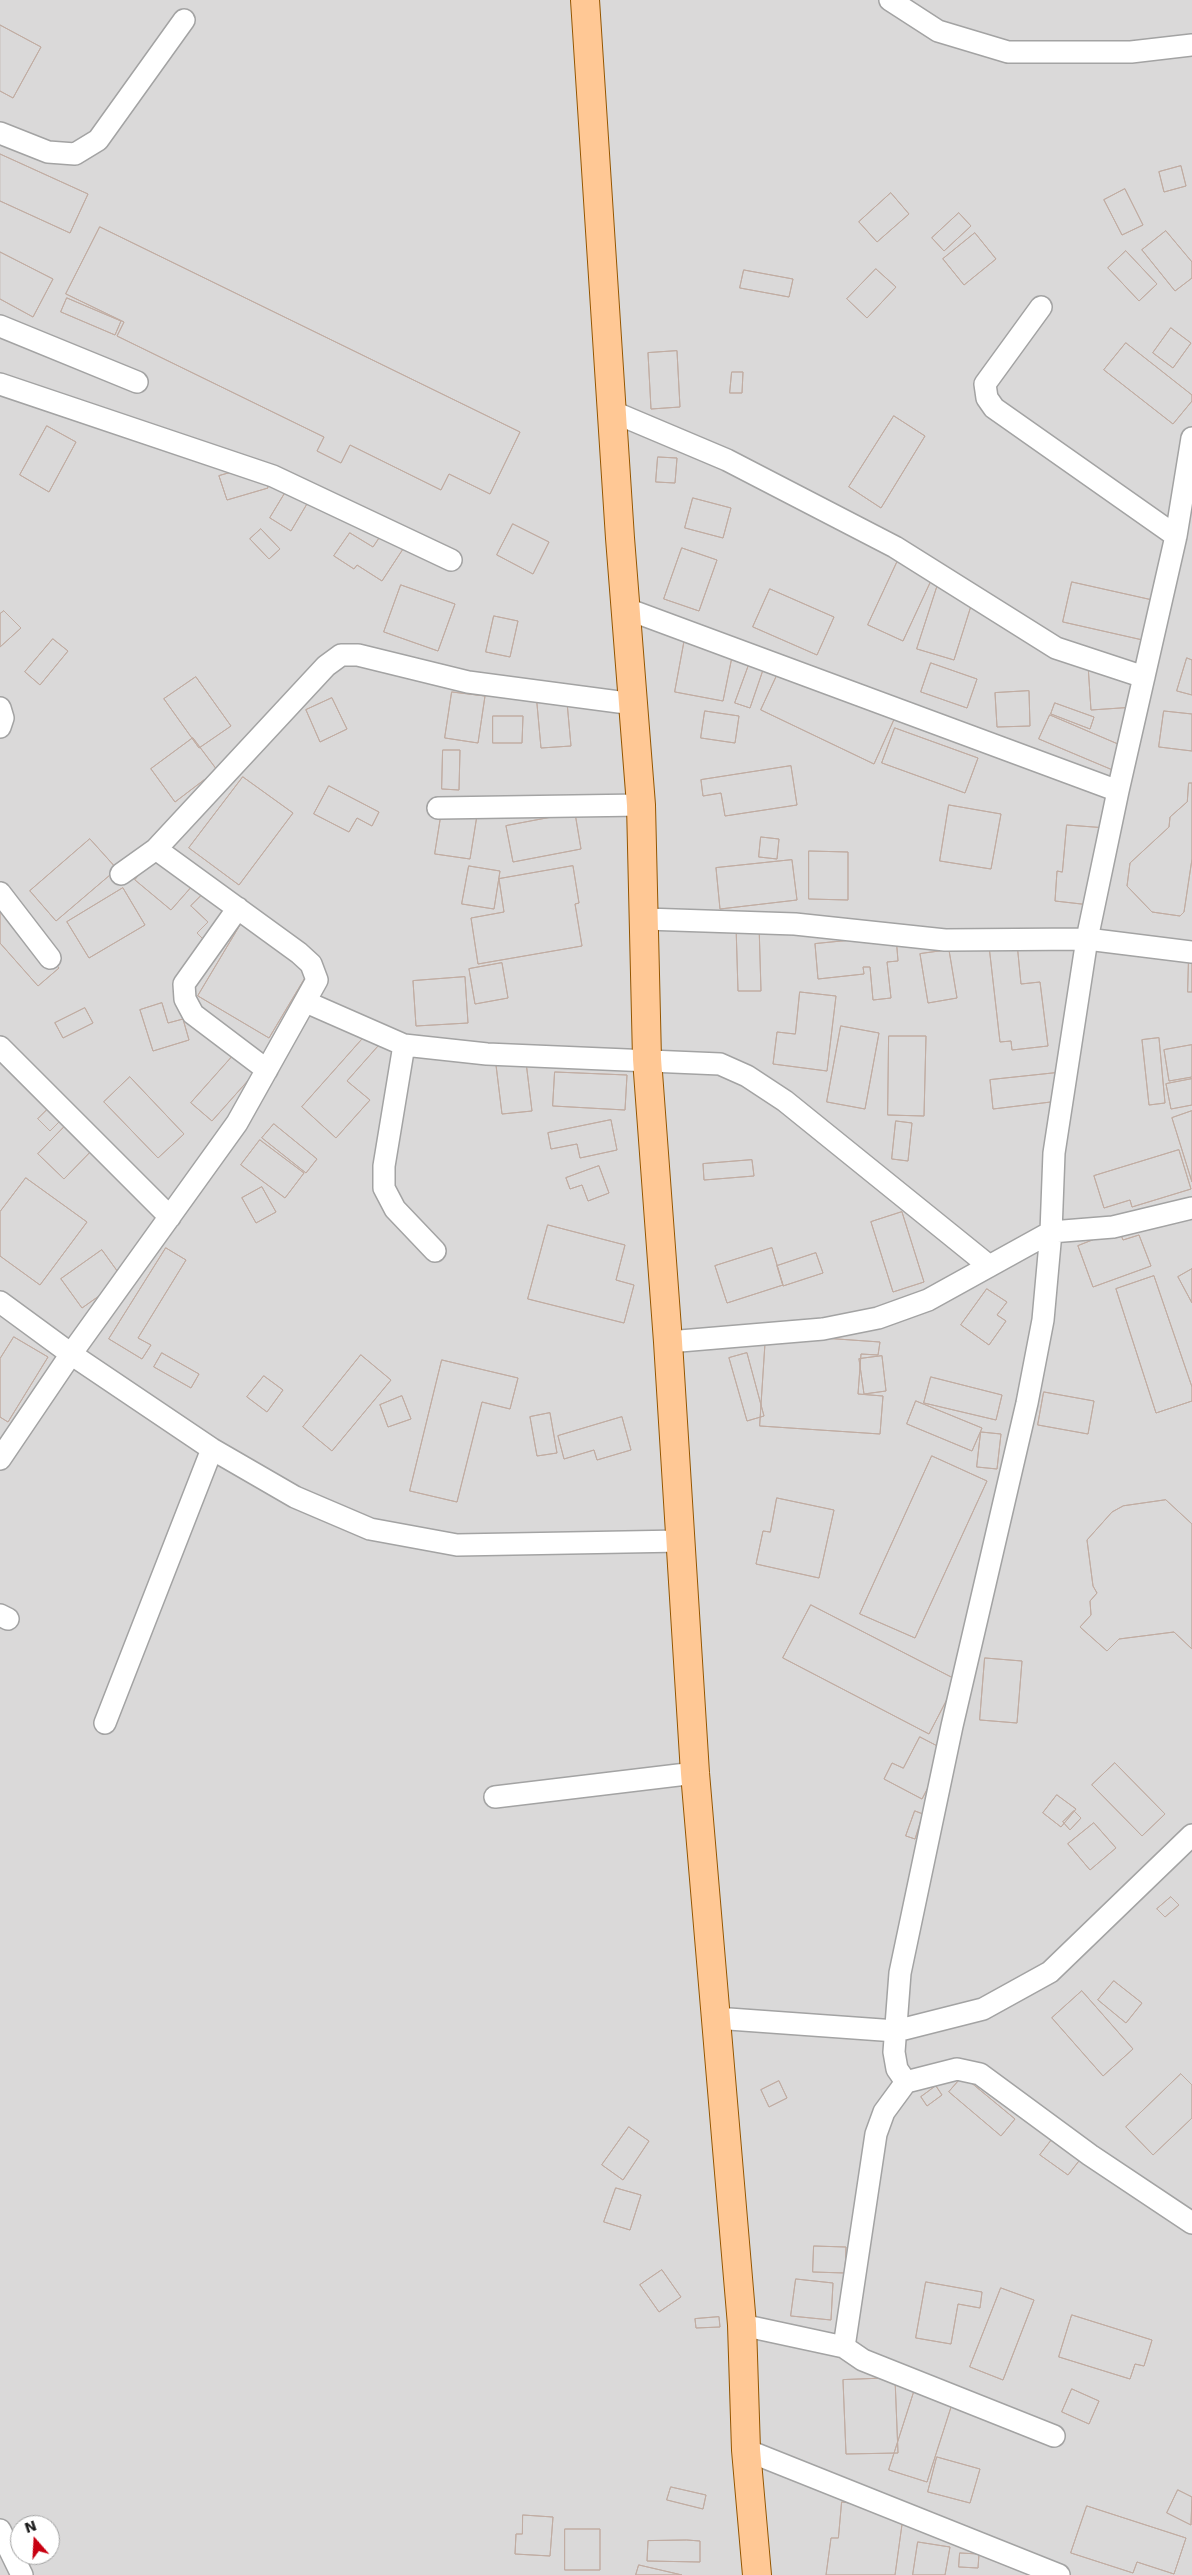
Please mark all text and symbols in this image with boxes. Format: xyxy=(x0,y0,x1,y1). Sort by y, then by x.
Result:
north arrow xyxy=(10,2515,60,2565)
text: N xyxy=(22,2517,39,2536)

